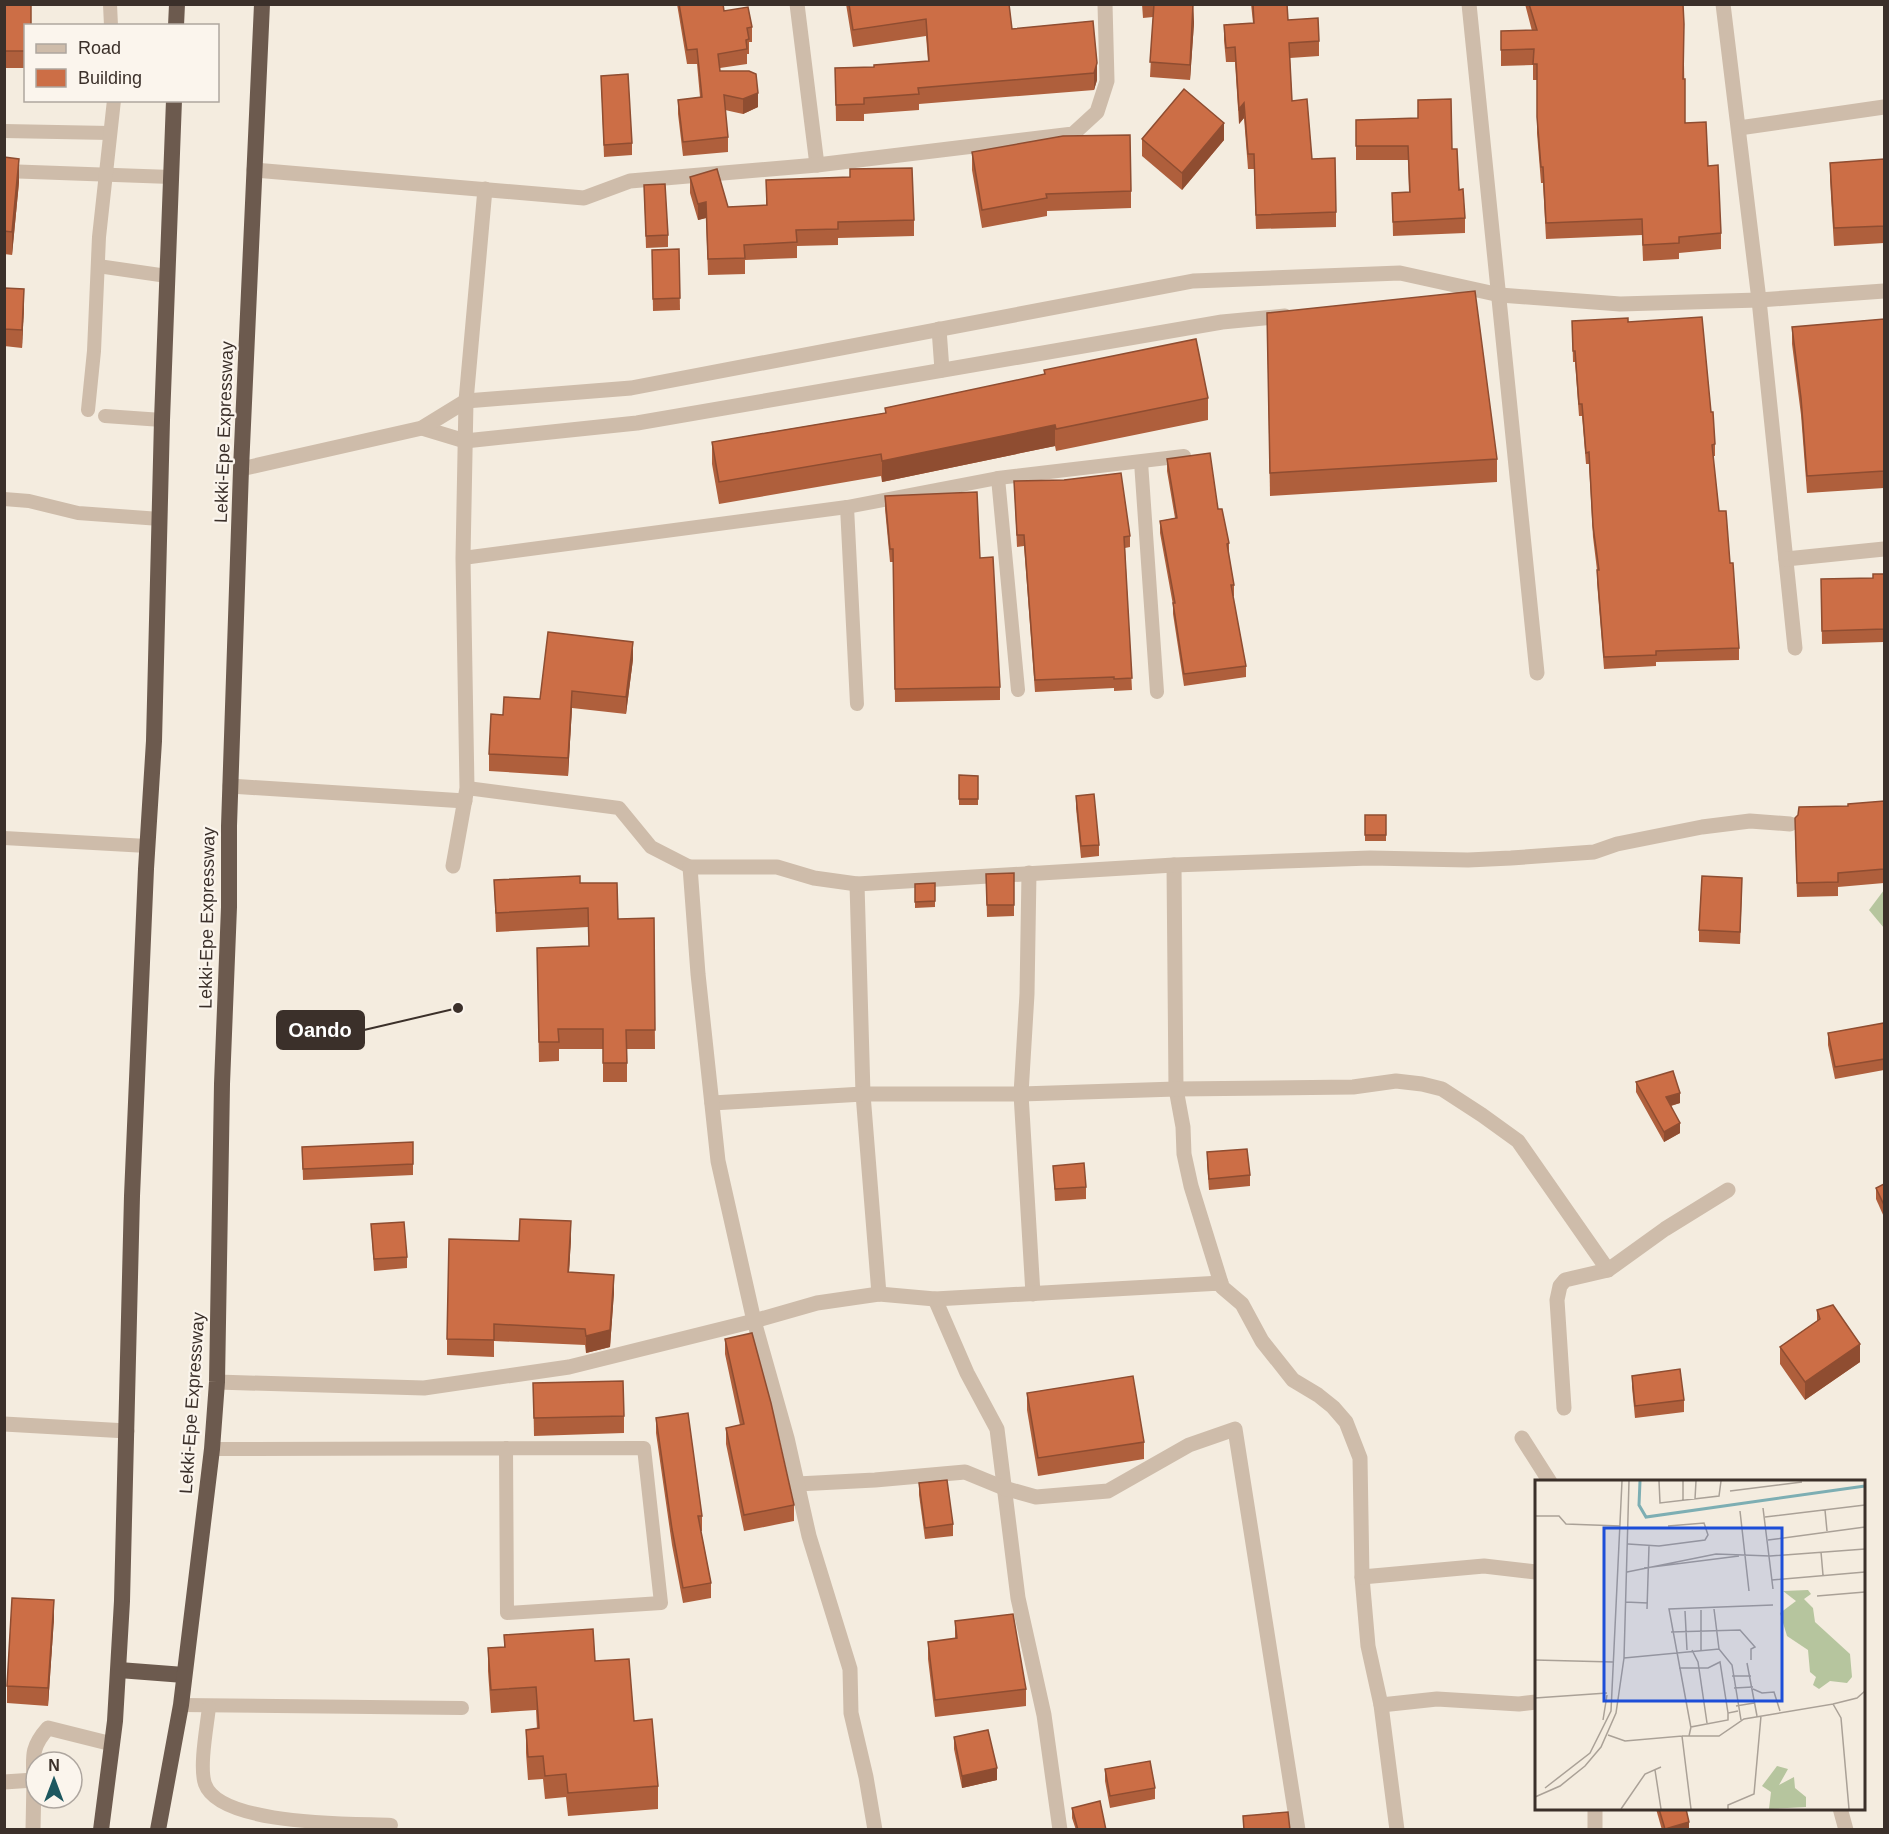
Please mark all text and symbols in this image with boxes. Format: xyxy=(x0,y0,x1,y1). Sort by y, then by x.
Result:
legend xyxy=(24,24,219,102)
text: Road xyxy=(78,38,121,58)
text: Building xyxy=(78,68,142,88)
street label: Lekki-Epe Expressway xyxy=(211,341,237,523)
street label: Lekki-Epe Expressway xyxy=(195,827,219,1009)
callout: Oando xyxy=(277,1011,364,1049)
text: Oando xyxy=(288,1019,352,1041)
street label: Lekki-Epe Expressway xyxy=(176,1311,208,1495)
inset map xyxy=(1535,1480,1865,1810)
north arrow xyxy=(24,1750,84,1810)
text: N xyxy=(48,1757,60,1774)

